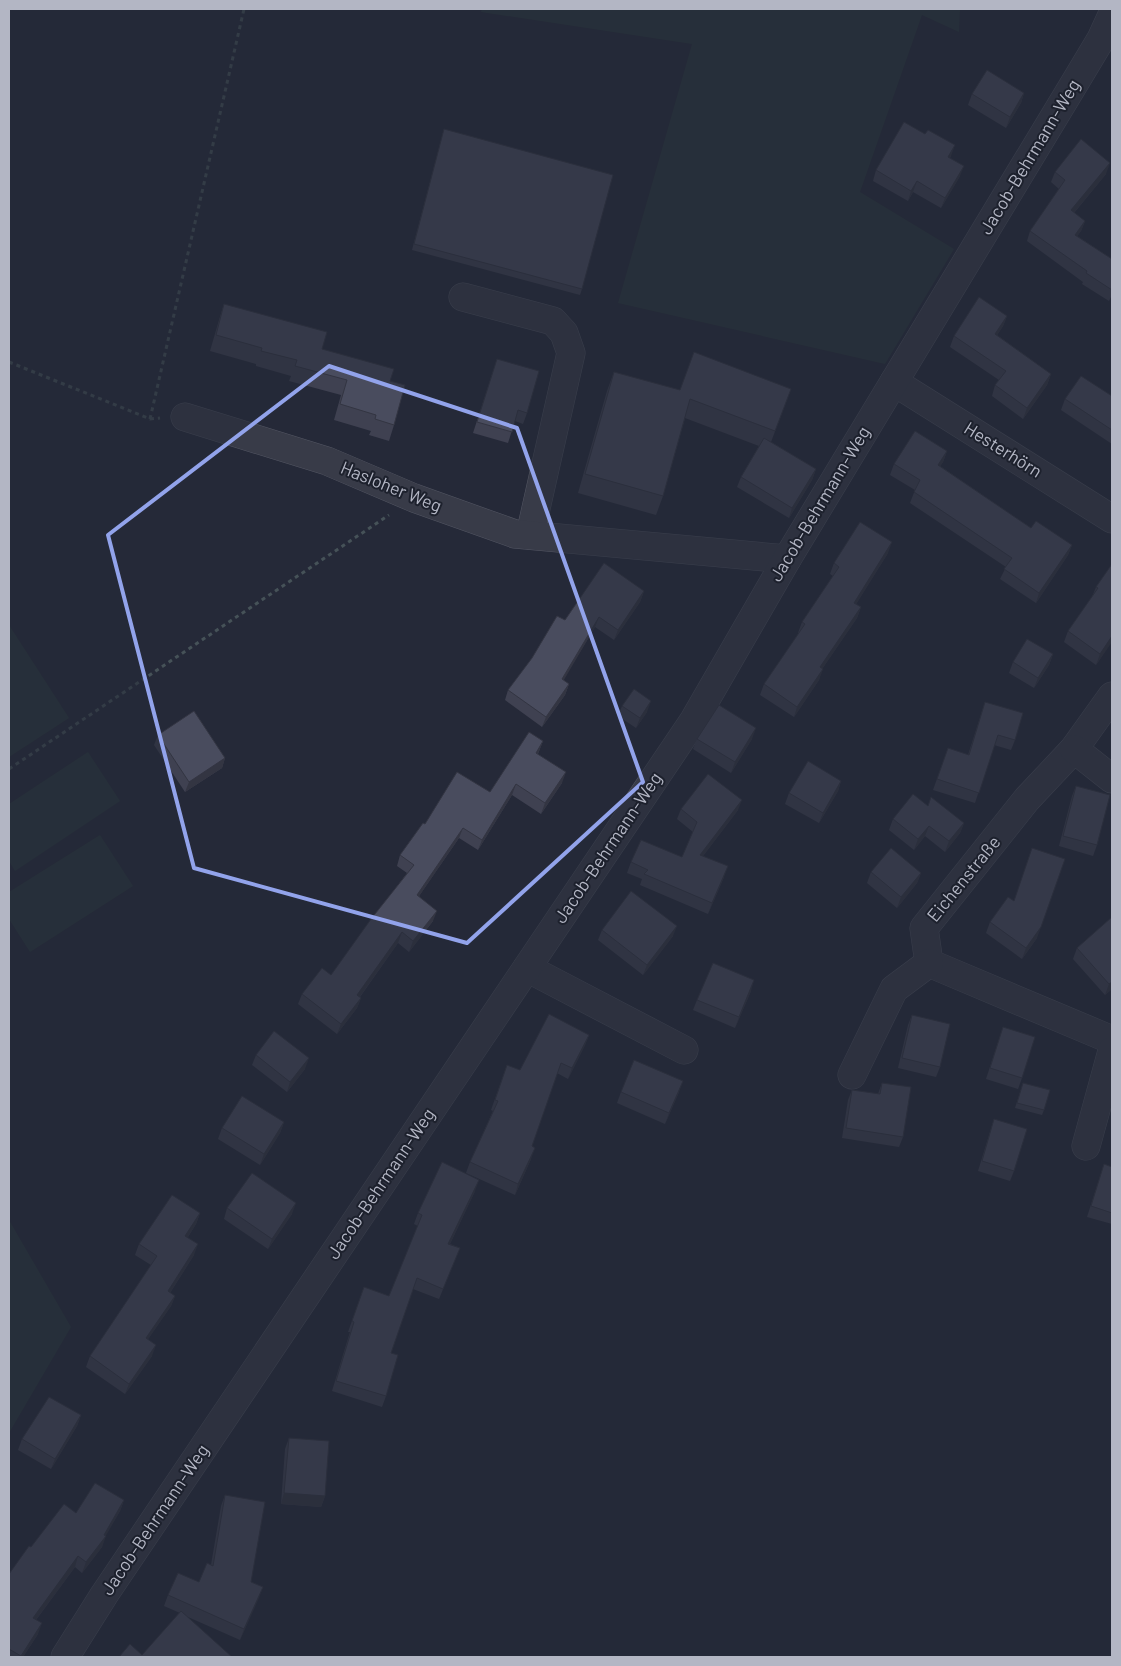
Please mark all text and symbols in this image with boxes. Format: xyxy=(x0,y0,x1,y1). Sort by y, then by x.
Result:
street label: Jacob-Behrmann-Weg xyxy=(974,75,1084,238)
street label: Hesterhörn xyxy=(960,417,1047,482)
street label: Jacob-Behrmann-Weg xyxy=(764,422,874,585)
street label: Hasloher Weg xyxy=(338,456,445,516)
street label: Jacob-Behrmann-Weg xyxy=(548,768,666,927)
street label: Eichenstraße xyxy=(922,831,1005,926)
street label: Jacob-Behrmann-Weg xyxy=(321,1104,439,1263)
street label: Jacob-Behrmann-Weg xyxy=(95,1440,213,1599)

